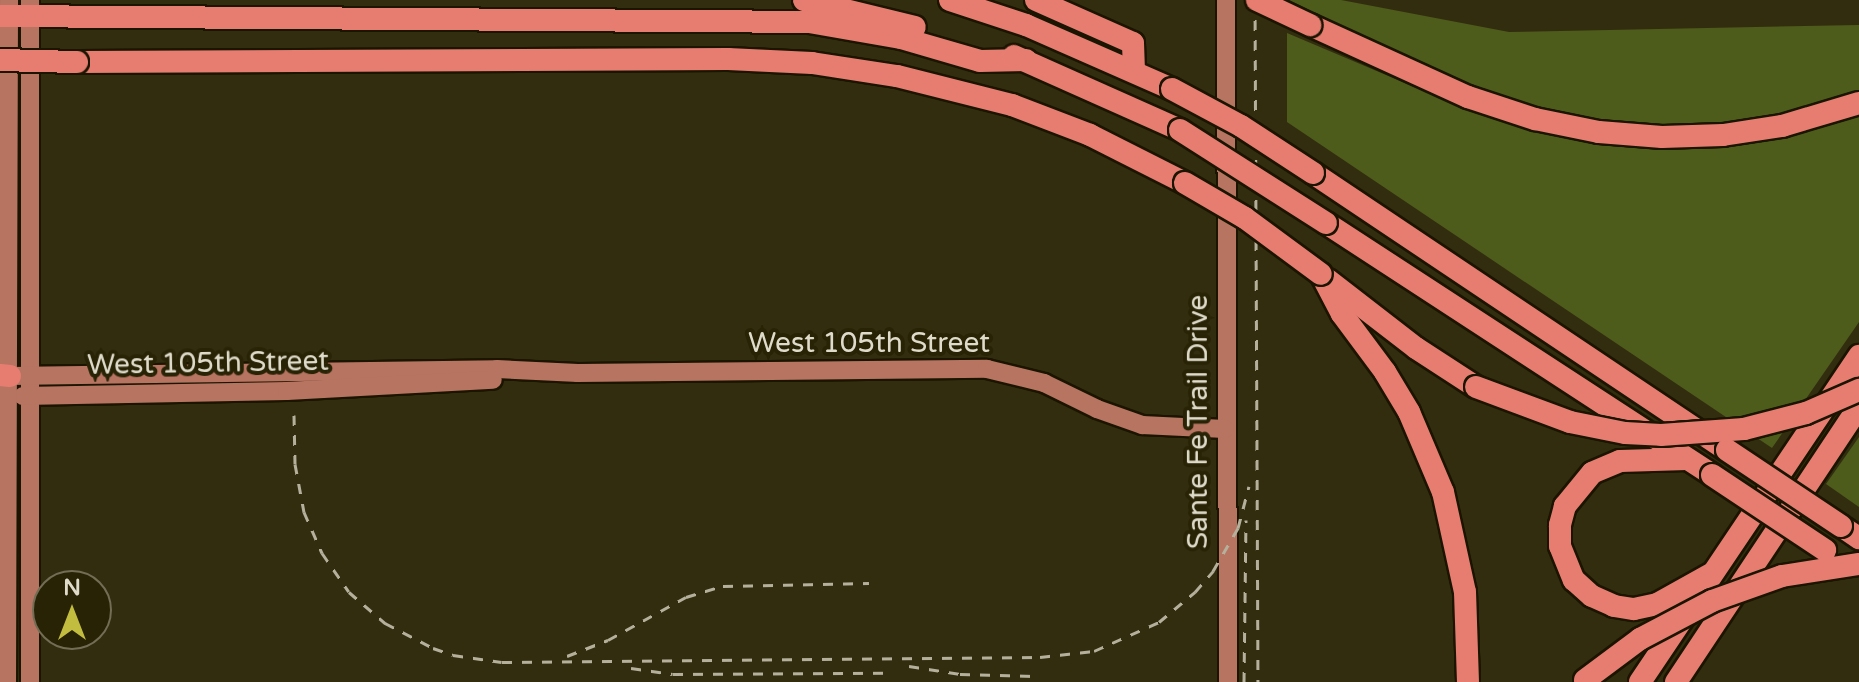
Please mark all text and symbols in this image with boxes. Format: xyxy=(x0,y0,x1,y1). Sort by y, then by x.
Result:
street label: Sante Fe Trail Drive xyxy=(1181,295,1215,549)
street label: West 105th Street xyxy=(748,326,990,360)
street label: West 105th Street xyxy=(87,344,329,382)
north arrow xyxy=(32,570,112,650)
text: N xyxy=(63,575,81,601)

